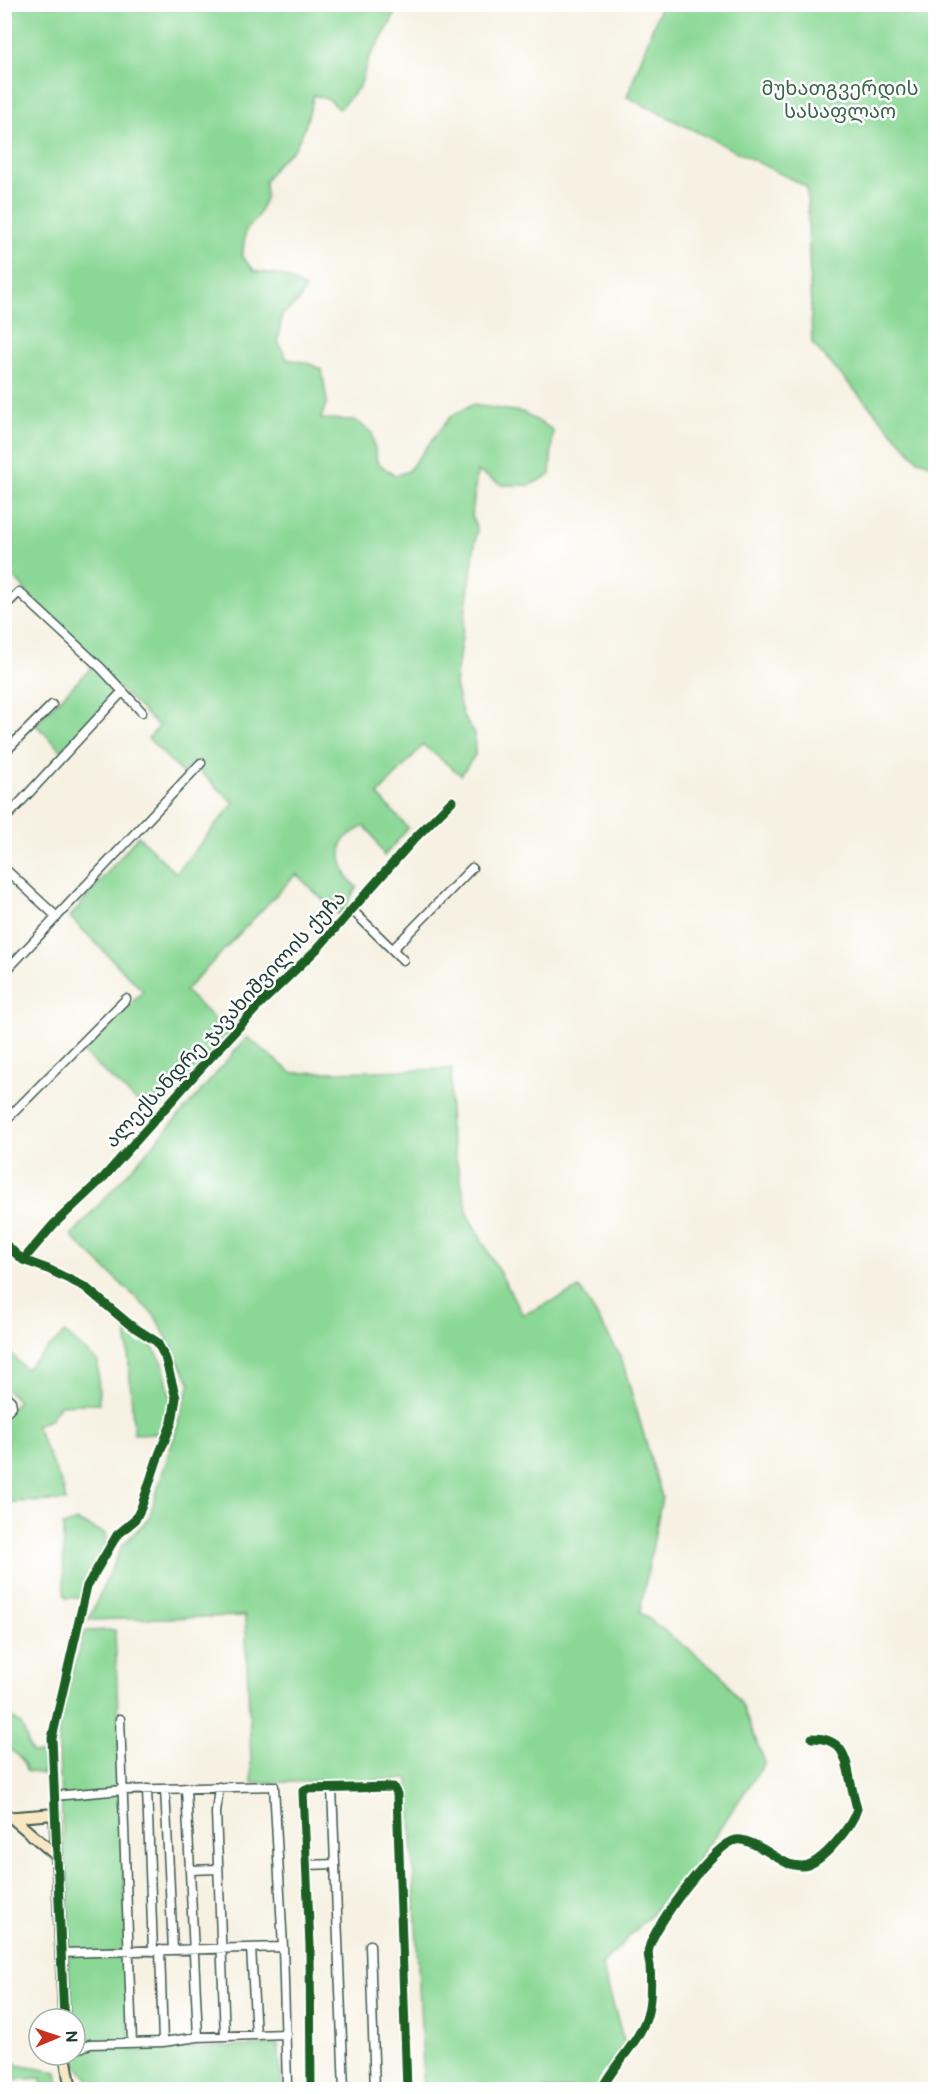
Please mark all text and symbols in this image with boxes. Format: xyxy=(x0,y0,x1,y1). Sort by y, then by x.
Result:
park label: მუხათგვერდის სასაფლაო xyxy=(761,77,919,124)
street label: ალექსანდრე ჯავახიშვილის ქუჩა xyxy=(100,887,351,1153)
north arrow xyxy=(27,2007,87,2067)
text: N xyxy=(61,2030,80,2043)

